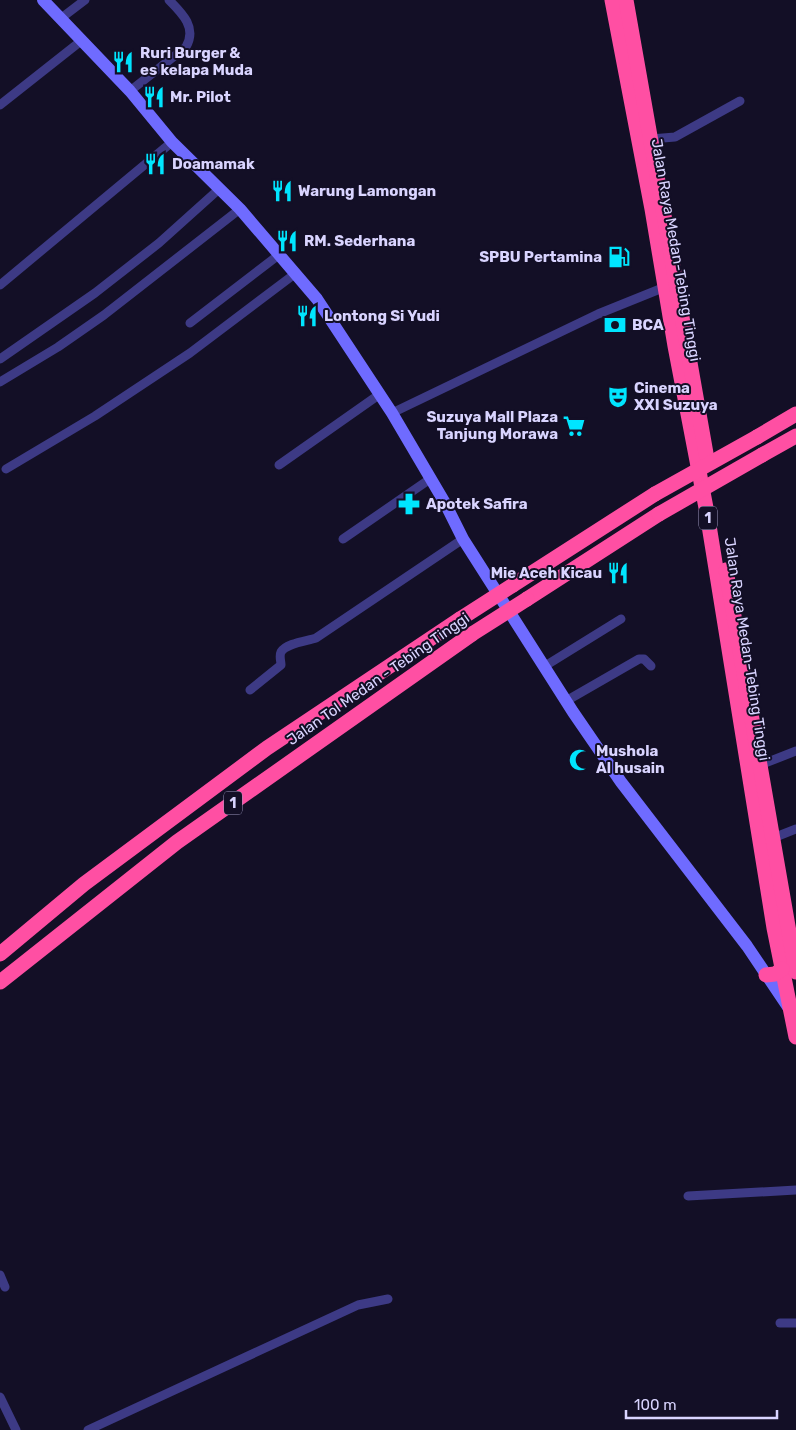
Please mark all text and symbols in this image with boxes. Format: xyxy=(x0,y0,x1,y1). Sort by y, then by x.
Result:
place label: Ruri Burger & es kelapa Muda xyxy=(140,44,253,79)
restaurant icon: Ruri Burger & es kelapa Muda xyxy=(110,49,136,75)
restaurant icon: Mr. Pilot xyxy=(141,84,167,110)
place label: Mr. Pilot xyxy=(170,88,231,106)
street label: Jalan Raya Medan-Tebing Tinggi xyxy=(648,137,704,363)
restaurant icon: Doamamak xyxy=(142,151,168,177)
place label: Doamamak xyxy=(172,155,255,173)
restaurant icon: Warung Lamongan xyxy=(269,178,295,204)
place label: Warung Lamongan xyxy=(298,182,436,200)
restaurant icon: RM. Sederhana xyxy=(274,228,300,254)
place label: RM. Sederhana xyxy=(304,232,415,250)
fuel station icon: SPBU Pertamina xyxy=(606,244,632,270)
place label: SPBU Pertamina xyxy=(479,248,602,266)
restaurant icon: Lontong Si Yudi xyxy=(294,303,320,329)
place label: Lontong Si Yudi xyxy=(324,307,440,325)
bank icon: BCA xyxy=(602,312,628,338)
place label: BCA xyxy=(632,316,664,334)
place label: Cinema XXI Suzuya xyxy=(634,379,718,414)
theatre icon: Cinema XXI Suzuya xyxy=(605,384,631,410)
place label: Suzuya Mall Plaza Tanjung Morawa xyxy=(426,408,558,443)
supermarket icon: Suzuya Mall Plaza Tanjung Morawa xyxy=(561,413,587,439)
pharmacy icon: Apotek Safira xyxy=(396,491,422,517)
place label: Apotek Safira xyxy=(426,495,528,513)
road number: 1 xyxy=(699,506,717,530)
street label: Jalan Raya Medan-Tebing Tinggi xyxy=(720,536,774,762)
restaurant icon: Mie Aceh Kicau xyxy=(605,560,631,586)
place label: Mie Aceh Kicau xyxy=(491,564,602,582)
street label: Jalan Tol Medan - Tebing Tinggi xyxy=(283,609,473,749)
place label: Mushola Al husain xyxy=(596,742,665,777)
mosque icon: Mushola Al husain xyxy=(567,747,593,773)
road number: 1 xyxy=(224,791,242,814)
scale bar xyxy=(626,1388,777,1420)
text: 100 m xyxy=(634,1396,676,1414)

